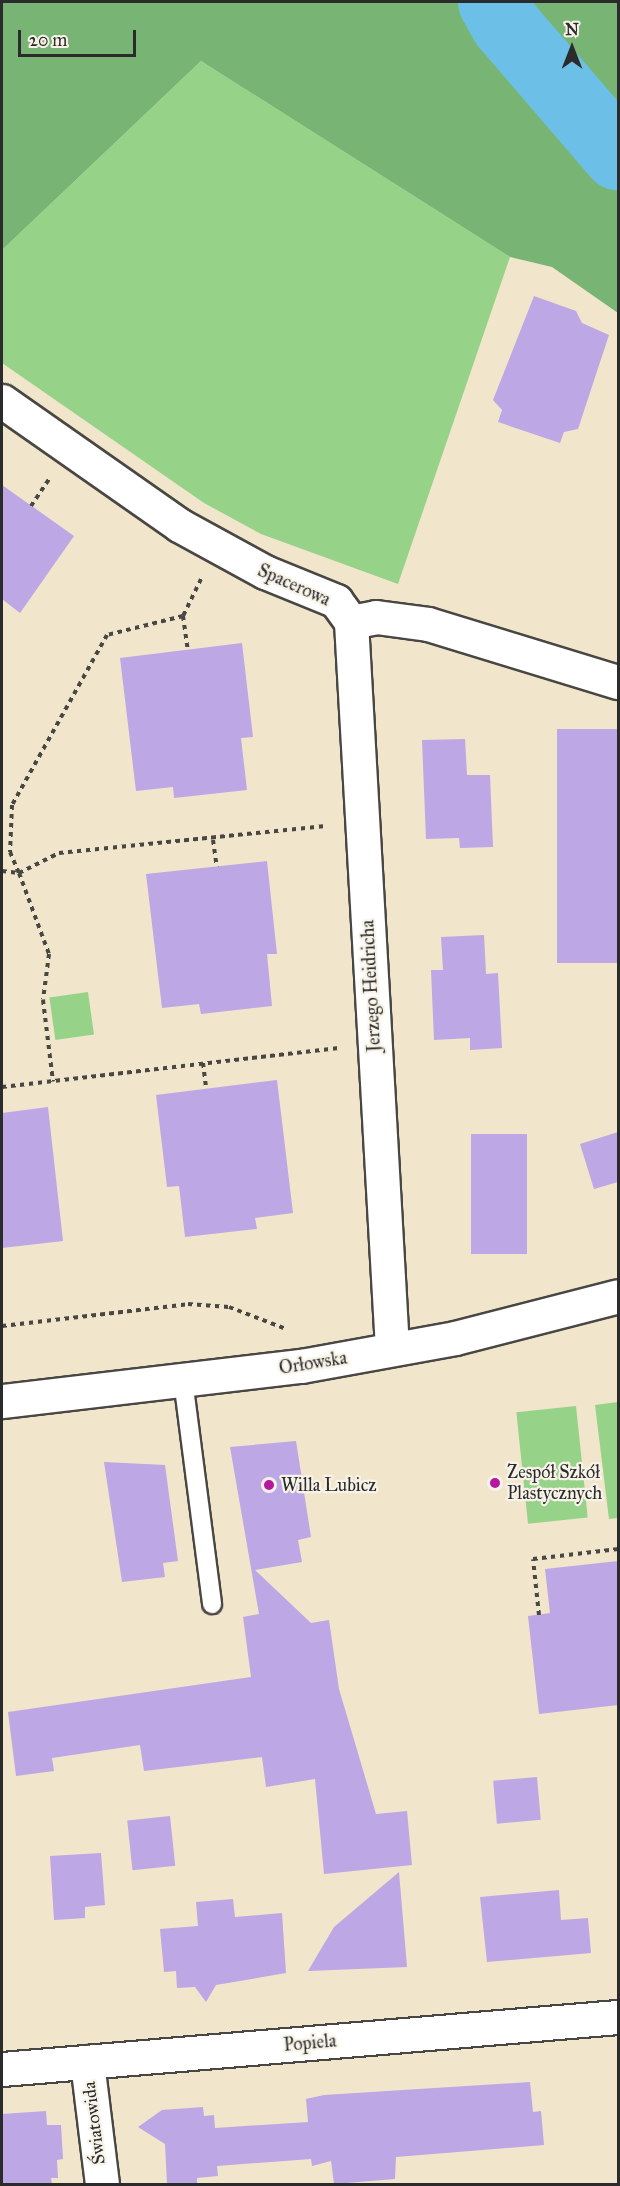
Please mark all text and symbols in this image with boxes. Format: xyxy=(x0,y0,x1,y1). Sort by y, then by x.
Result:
scale bar xyxy=(21,18,140,56)
north arrow xyxy=(542,18,602,78)
text: N xyxy=(565,20,579,39)
text: 20 m xyxy=(29,29,67,51)
street label: Spacerowa xyxy=(254,559,334,611)
street label: Jerzego Heidricha xyxy=(357,919,385,1053)
street label: Orłowska xyxy=(277,1347,349,1379)
place label: Zespół Szkół Plastycznych xyxy=(507,1462,602,1504)
place label: Willa Lubicz xyxy=(281,1474,377,1496)
marker: Zespół Szkół Plastycznych xyxy=(488,1476,502,1490)
marker: Willa Lubicz xyxy=(262,1478,276,1492)
street label: Popiela xyxy=(283,2030,337,2056)
street label: Światowida xyxy=(78,2080,110,2166)

